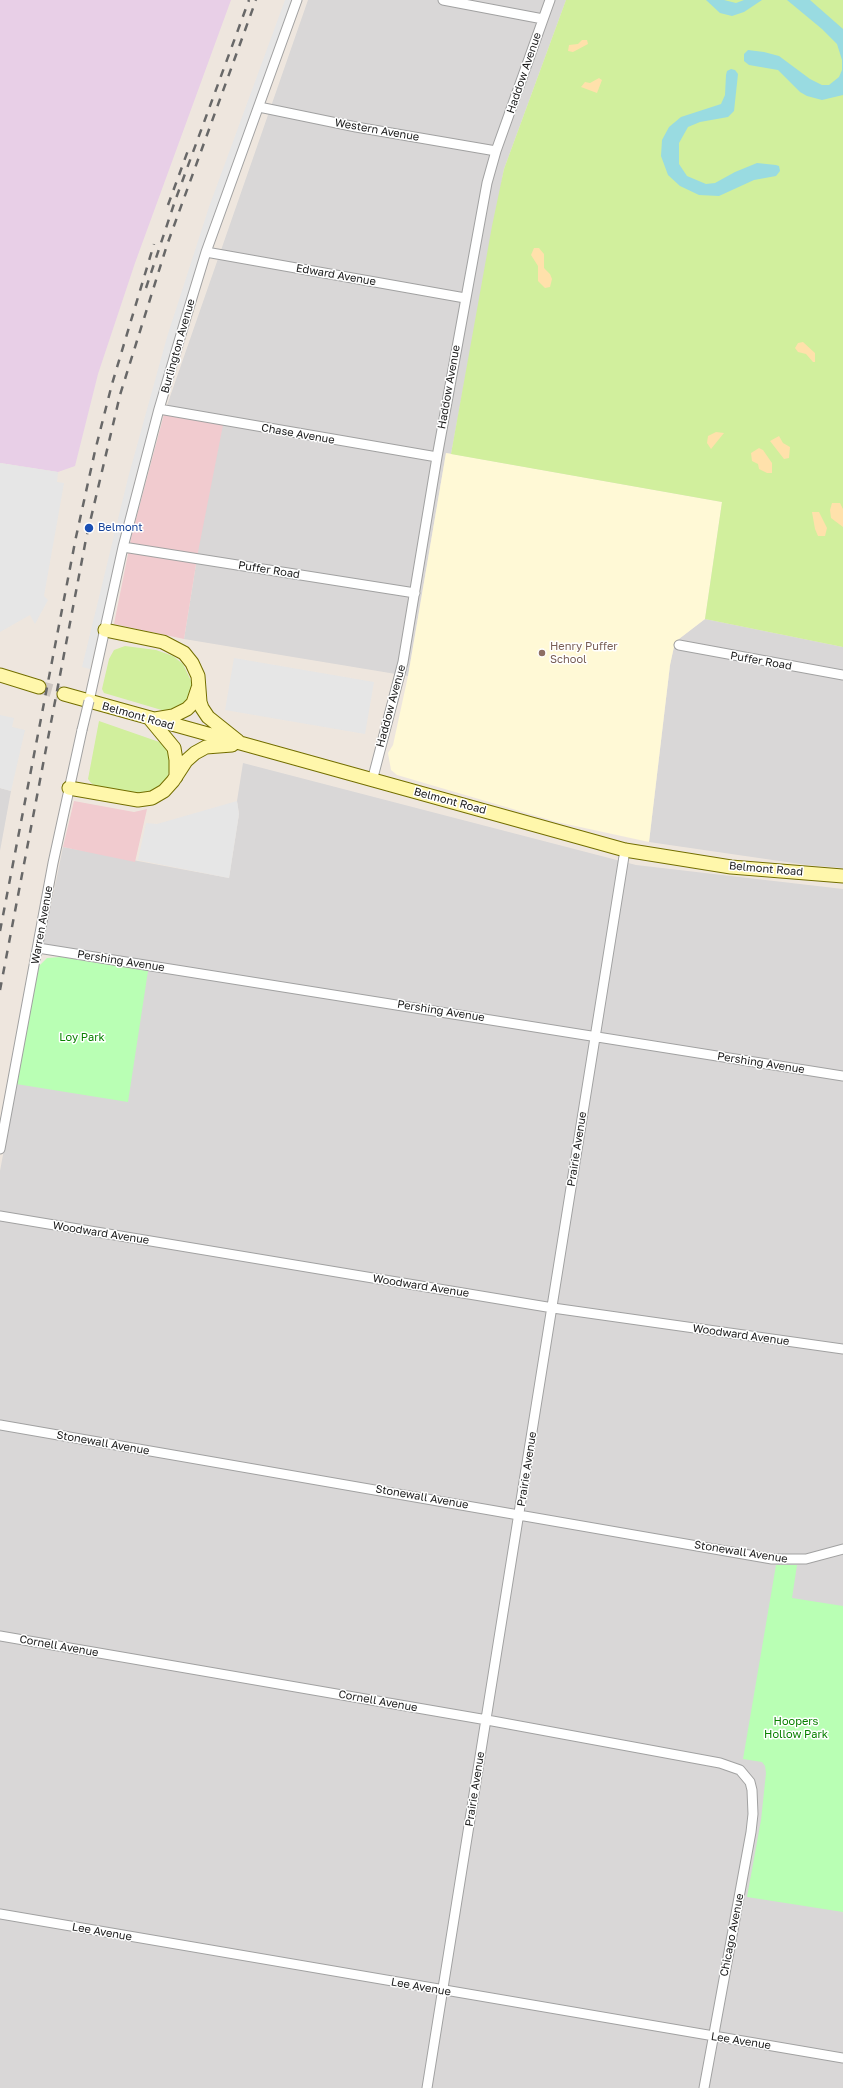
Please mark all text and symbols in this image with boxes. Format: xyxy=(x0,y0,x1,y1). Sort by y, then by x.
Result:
street label: Haddow Avenue xyxy=(504,31,544,115)
street label: Western Avenue xyxy=(334,116,420,144)
street label: Edward Avenue xyxy=(295,261,377,289)
street label: Burlington Avenue xyxy=(158,297,198,395)
street label: Haddow Avenue xyxy=(435,344,463,430)
street label: Chase Avenue xyxy=(260,421,336,447)
place label: Belmont xyxy=(98,521,143,535)
marker: Belmont xyxy=(83,522,95,534)
street label: Puffer Road xyxy=(237,559,301,581)
place label: Henry Puffer School xyxy=(550,640,618,666)
marker: Henry Puffer School xyxy=(537,648,547,658)
street label: Puffer Road xyxy=(729,649,793,673)
street label: Haddow Avenue xyxy=(374,663,408,749)
street label: Belmont Road xyxy=(100,699,176,733)
street label: Belmont Road xyxy=(412,785,488,817)
street label: Belmont Road xyxy=(728,859,804,879)
street label: Warren Avenue xyxy=(29,885,55,965)
street label: Pershing Avenue xyxy=(76,948,166,974)
street label: Pershing Avenue xyxy=(396,998,486,1024)
park label: Loy Park xyxy=(59,1031,105,1045)
street label: Pershing Avenue xyxy=(716,1050,806,1076)
street label: Prairie Avenue xyxy=(565,1111,589,1187)
street label: Woodward Avenue xyxy=(52,1219,150,1247)
street label: Woodward Avenue xyxy=(372,1272,470,1300)
street label: Woodward Avenue xyxy=(692,1322,790,1348)
street label: Stonewall Avenue xyxy=(55,1428,151,1458)
street label: Prairie Avenue xyxy=(515,1431,539,1507)
street label: Stonewall Avenue xyxy=(374,1482,470,1512)
street label: Stonewall Avenue xyxy=(693,1538,789,1566)
street label: Cornell Avenue xyxy=(18,1633,100,1659)
street label: Cornell Avenue xyxy=(337,1688,419,1714)
park label: Hoopers Hollow Park xyxy=(764,1715,828,1741)
street label: Prairie Avenue xyxy=(463,1751,487,1827)
street label: Chicago Avenue xyxy=(717,1892,747,1978)
street label: Lee Avenue xyxy=(71,1920,133,1944)
street label: Lee Avenue xyxy=(390,1975,452,1999)
street label: Lee Avenue xyxy=(710,2030,772,2052)

